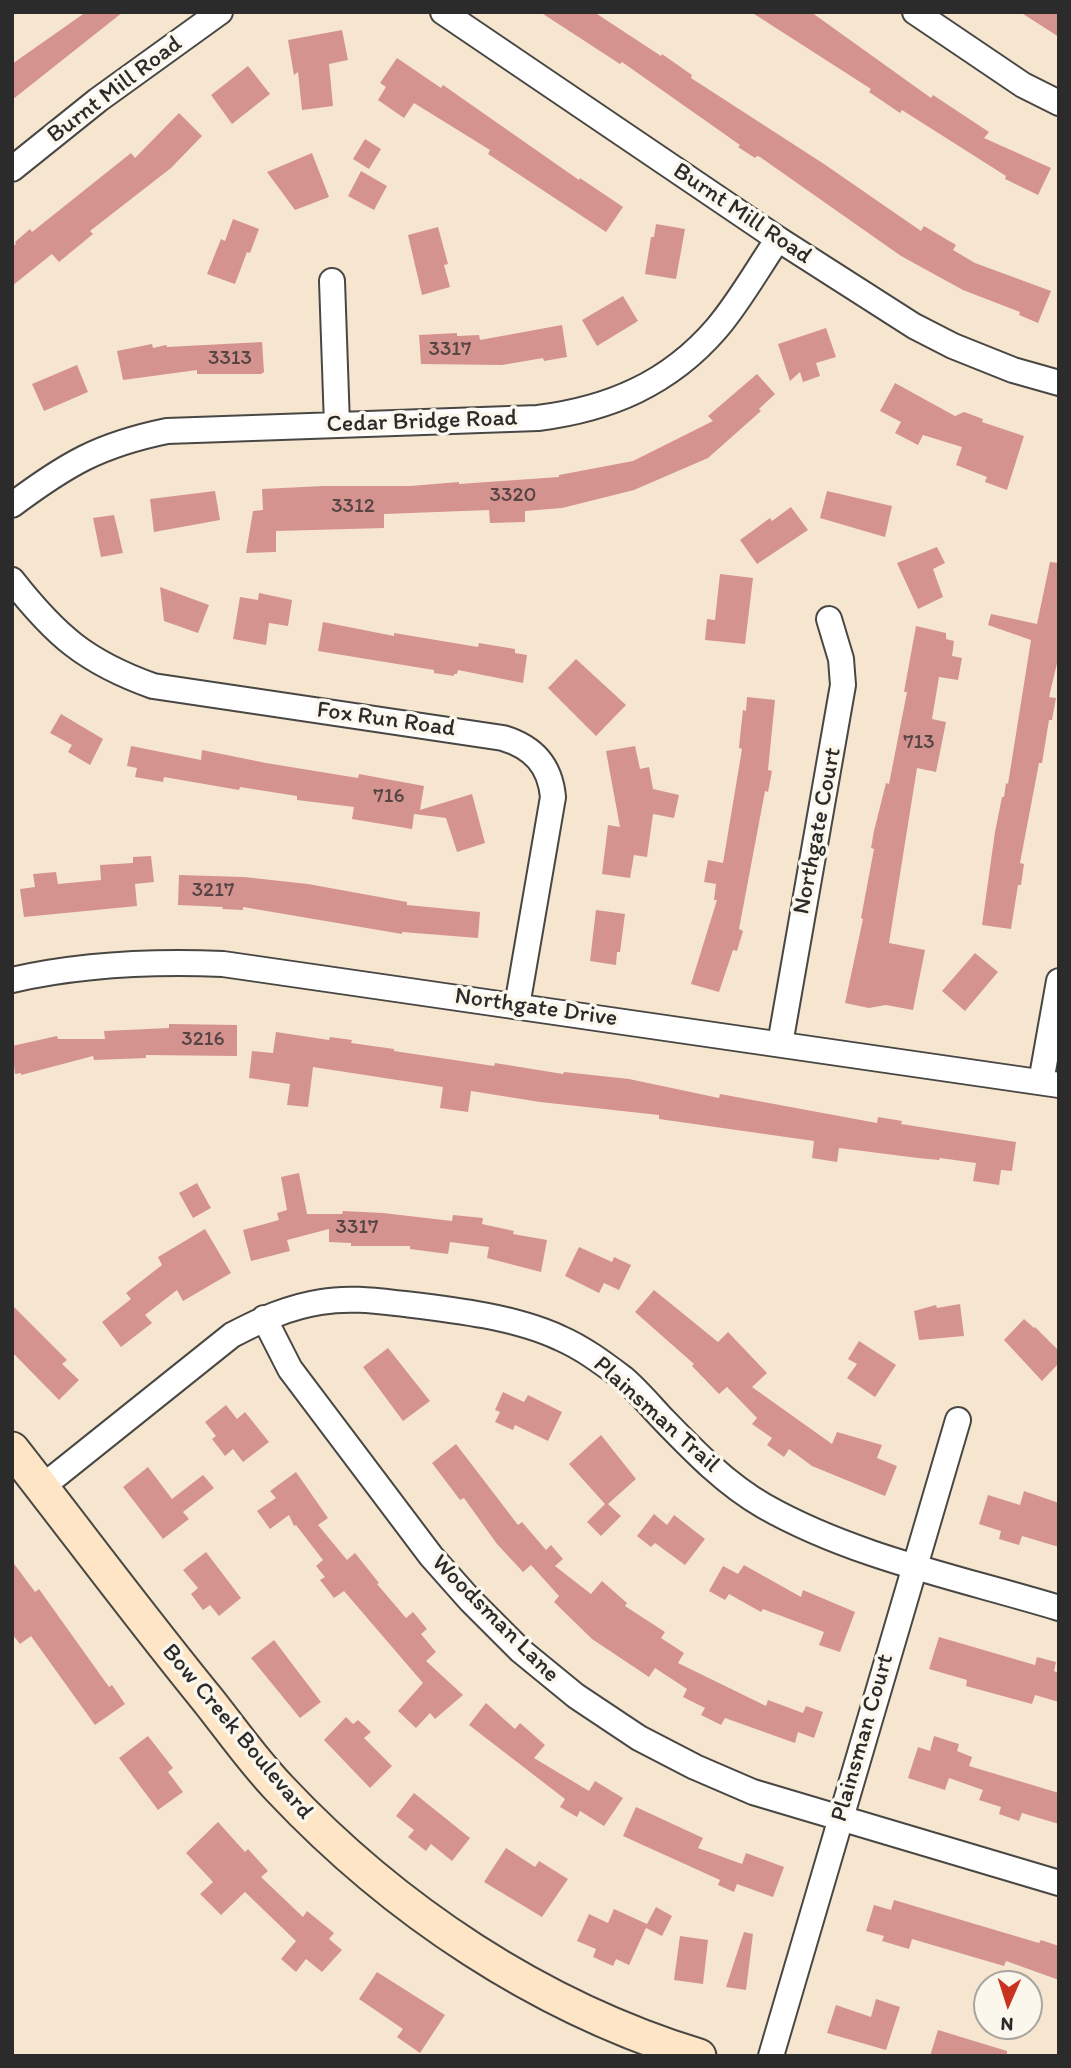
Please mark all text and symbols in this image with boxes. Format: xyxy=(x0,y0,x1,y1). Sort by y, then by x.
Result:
street label: Burnt Mill Road xyxy=(42,30,188,150)
street label: Burnt Mill Road xyxy=(667,157,817,271)
house number: 3317 xyxy=(428,337,472,363)
house number: 3313 xyxy=(208,346,252,372)
street label: Cedar Bridge Road xyxy=(326,404,518,440)
house number: 3320 xyxy=(490,483,536,509)
house number: 3312 xyxy=(331,494,375,520)
street label: Fox Run Road xyxy=(315,696,457,744)
house number: 713 xyxy=(903,730,935,756)
street label: Northgate Court xyxy=(788,745,848,917)
house number: 716 xyxy=(373,784,405,810)
house number: 3217 xyxy=(192,878,234,904)
street label: Northgate Drive xyxy=(453,982,619,1034)
house number: 3216 xyxy=(181,1027,225,1053)
house number: 3317 xyxy=(335,1215,379,1241)
street label: Plainsman Trail xyxy=(587,1351,725,1479)
street label: Woodsman Lane xyxy=(425,1549,565,1689)
street label: Bow Creek Boulevard xyxy=(155,1638,319,1826)
street label: Plainsman Court xyxy=(825,1651,901,1825)
north arrow xyxy=(973,1970,1043,2040)
text: N xyxy=(1000,2013,1014,2036)

